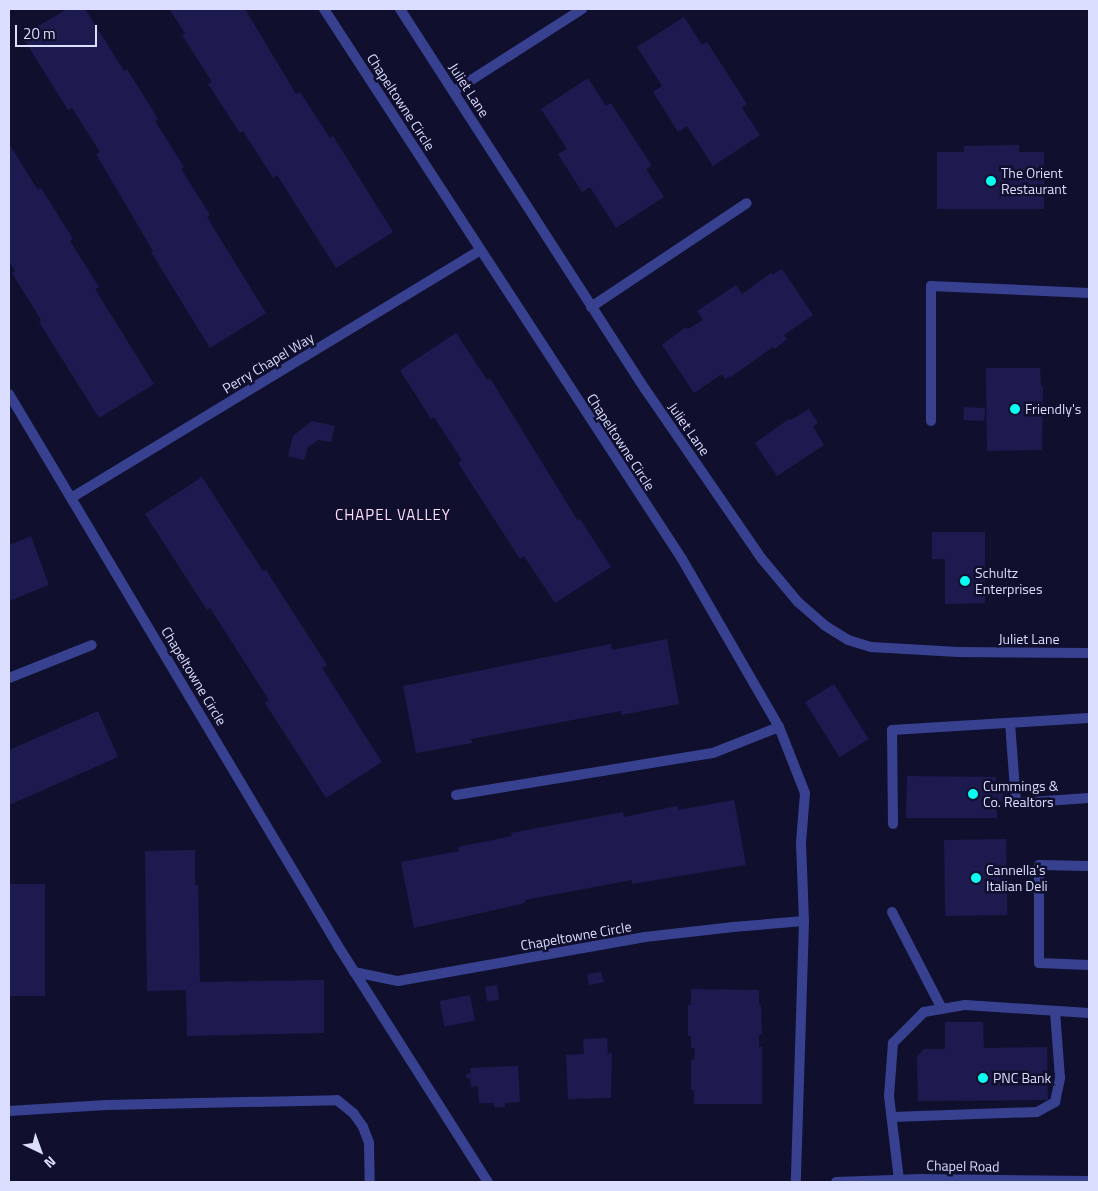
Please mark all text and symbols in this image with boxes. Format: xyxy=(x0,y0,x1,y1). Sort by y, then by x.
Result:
scale bar xyxy=(18,15,100,47)
text: 20 m xyxy=(23,22,56,45)
street label: Chapeltowne Circle xyxy=(363,50,439,154)
street label: Juliet Lane xyxy=(445,60,493,120)
place label: The Orient Restaurant xyxy=(1001,165,1067,198)
marker: The Orient Restaurant xyxy=(985,175,997,187)
street label: Perry Chapel Way xyxy=(219,329,317,397)
street label: Chapeltowne Circle xyxy=(583,390,659,494)
street label: Juliet Lane xyxy=(665,399,713,459)
place label: Friendly's xyxy=(1025,401,1081,417)
marker: Friendly's xyxy=(1009,403,1021,415)
district label: CHAPEL VALLEY xyxy=(333,506,453,524)
place label: Schultz Enterprises xyxy=(975,565,1042,598)
marker: Schultz Enterprises xyxy=(959,575,971,587)
street label: Chapeltowne Circle xyxy=(158,624,230,728)
street label: Juliet Lane xyxy=(998,631,1060,647)
place label: Cummings & Co. Realtors xyxy=(983,778,1058,810)
marker: Cummings & Co. Realtors xyxy=(967,788,979,800)
place label: Cannella's Italian Deli xyxy=(986,862,1048,894)
marker: Cannella's Italian Deli xyxy=(970,872,982,884)
street label: Chapeltowne Circle xyxy=(519,918,633,954)
place label: PNC Bank xyxy=(993,1070,1051,1086)
marker: PNC Bank xyxy=(977,1072,989,1084)
north arrow xyxy=(15,1126,65,1176)
text: N xyxy=(40,1151,61,1174)
street label: Chapel Road xyxy=(926,1157,1000,1175)

